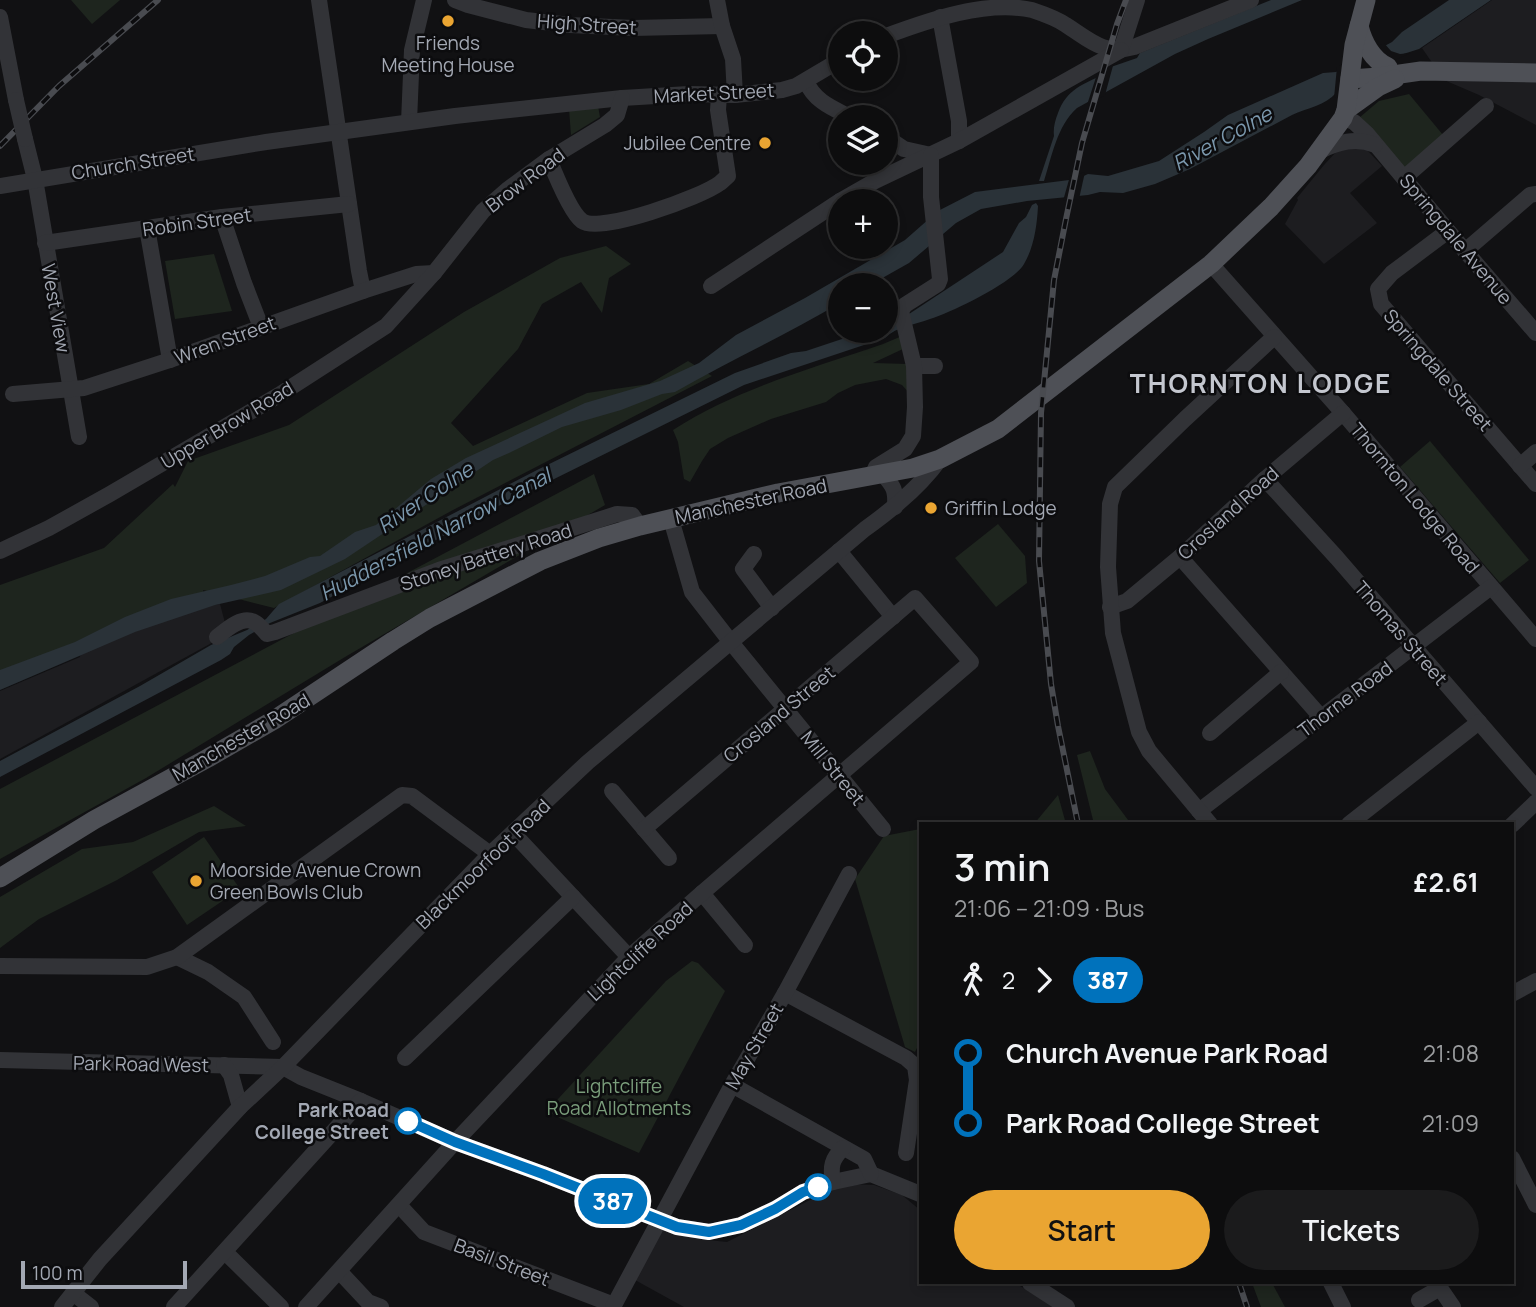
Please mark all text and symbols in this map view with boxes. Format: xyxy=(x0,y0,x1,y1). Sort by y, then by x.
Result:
street label: High Street xyxy=(536,8,638,40)
marker: Friends Meeting House xyxy=(440,13,456,29)
map controls xyxy=(828,21,898,343)
button: locate xyxy=(828,21,898,91)
place label: Friends Meeting House xyxy=(381,30,515,78)
street label: Market Street xyxy=(653,77,775,109)
water label: River Colne xyxy=(1167,98,1278,177)
button: layers xyxy=(828,105,898,175)
place label: Jubilee Centre xyxy=(624,130,751,156)
marker: Jubilee Centre xyxy=(757,135,773,151)
street label: Church Street xyxy=(70,140,196,186)
street label: Brow Road xyxy=(480,142,570,218)
street label: Springdale Avenue xyxy=(1394,168,1518,310)
button: + xyxy=(828,189,898,259)
street label: Robin Street xyxy=(141,201,253,243)
street label: West View xyxy=(35,261,77,355)
button: − xyxy=(828,273,898,343)
street label: Springdale Street xyxy=(1378,303,1498,437)
street label: Wren Street xyxy=(171,310,279,370)
district label: THORNTON LODGE xyxy=(1130,365,1392,401)
street label: Upper Brow Road xyxy=(156,375,298,475)
street label: Thornton Lodge Road xyxy=(1344,417,1486,579)
water label: River Colne xyxy=(372,454,480,539)
water label: Huddersfield Narrow Canal xyxy=(315,460,558,607)
street label: Crosland Road xyxy=(1172,461,1284,565)
street label: Manchester Road xyxy=(673,472,829,530)
place label: Griffin Lodge xyxy=(945,495,1057,521)
marker: Griffin Lodge xyxy=(923,500,939,516)
street label: Stoney Battery Road xyxy=(397,517,575,597)
street label: Thomas Street xyxy=(1349,575,1453,691)
street label: Thorne Road xyxy=(1293,655,1397,743)
street label: Crosland Street xyxy=(718,660,840,768)
street label: Manchester Road xyxy=(168,687,314,787)
street label: Mill Street xyxy=(795,725,871,811)
street label: Blackmoorfoot Road xyxy=(410,793,556,935)
text: 3 min xyxy=(954,840,1050,892)
place label: Moorside Avenue Crown Green Bowls Club xyxy=(210,857,421,905)
text: £2.61 xyxy=(1414,864,1479,900)
marker: Moorside Avenue Crown Green Bowls Club xyxy=(188,873,204,889)
text: 21:06 – 21:09 · Bus xyxy=(954,892,1144,924)
street label: Lightcliffe Road xyxy=(582,895,698,1007)
icon: walk xyxy=(954,961,992,999)
icon: forward xyxy=(1025,961,1063,999)
text: 387 xyxy=(1087,963,1129,996)
text: 2 xyxy=(1002,964,1015,996)
street label: May Street xyxy=(719,998,789,1094)
text: Church Avenue Park Road xyxy=(1006,1035,1328,1071)
text: 21:08 xyxy=(1423,1037,1479,1069)
street label: Park Road West xyxy=(73,1050,209,1078)
park label: Lightcliffe Road Allotments xyxy=(547,1073,691,1121)
place label: Park Road College Street xyxy=(255,1097,389,1145)
text: Park Road College Street xyxy=(1006,1105,1320,1141)
text: 21:09 xyxy=(1422,1107,1479,1139)
marker: Park Road College Street xyxy=(395,1108,421,1134)
unlabelled marker xyxy=(805,1174,831,1200)
line badge: 387 xyxy=(573,1178,653,1224)
text: 387 xyxy=(592,1184,634,1217)
button: Start xyxy=(954,1190,1210,1270)
button: Tickets xyxy=(1224,1190,1479,1270)
street label: Basil Street xyxy=(450,1232,554,1292)
scale bar xyxy=(21,1258,187,1290)
text: 100 m xyxy=(32,1260,83,1286)

